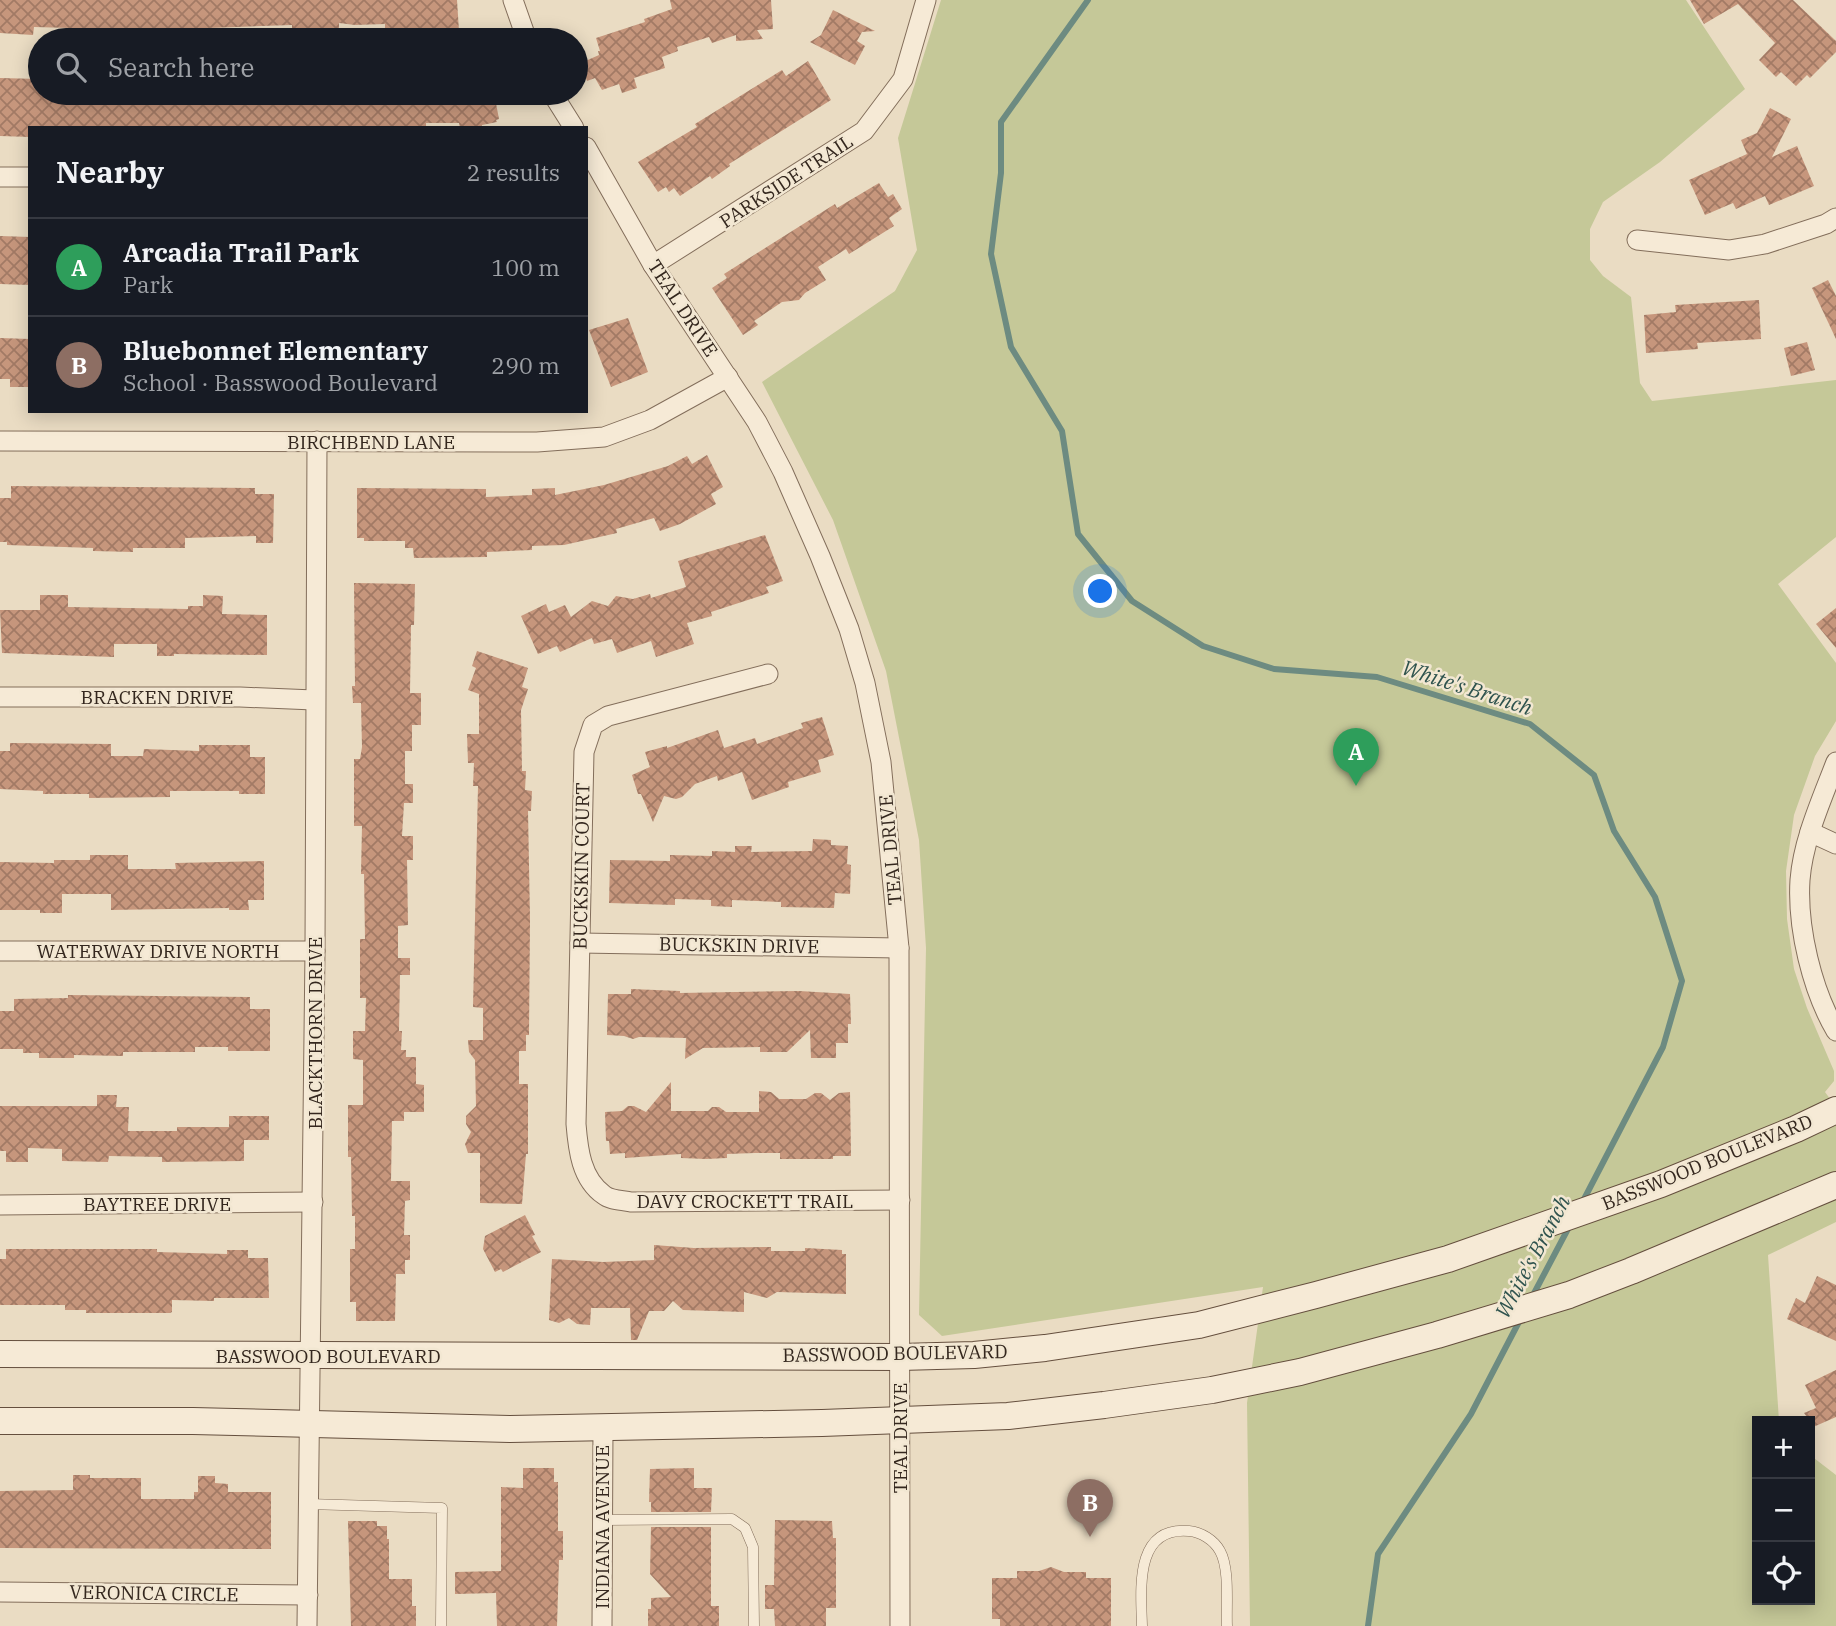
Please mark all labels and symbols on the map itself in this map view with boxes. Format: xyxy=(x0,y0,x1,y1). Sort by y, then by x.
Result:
street label: PARKSIDE TRAIL xyxy=(715,129,857,233)
street label: TEAL DRIVE xyxy=(643,255,723,361)
street label: BIRCHBEND LANE xyxy=(287,430,455,454)
your location xyxy=(1083,574,1117,608)
water label: White's Branch xyxy=(1399,653,1536,721)
street label: BRACKEN DRIVE xyxy=(81,685,233,709)
pin: A xyxy=(1333,728,1379,786)
street label: BUCKSKIN COURT xyxy=(568,782,594,950)
street label: TEAL DRIVE xyxy=(873,794,907,906)
street label: BUCKSKIN DRIVE xyxy=(659,932,819,958)
street label: BLACKTHORN DRIVE xyxy=(303,937,327,1129)
street label: WATERWAY DRIVE NORTH xyxy=(37,939,279,963)
street label: BASSWOOD BOULEVARD xyxy=(1598,1109,1816,1215)
street label: DAVY CROCKETT TRAIL xyxy=(637,1189,853,1213)
water label: White's Branch xyxy=(1488,1190,1576,1323)
street label: BAYTREE DRIVE xyxy=(83,1192,231,1216)
street label: BASSWOOD BOULEVARD xyxy=(782,1339,1008,1367)
street label: BASSWOOD BOULEVARD xyxy=(215,1344,441,1368)
street label: TEAL DRIVE xyxy=(888,1383,912,1493)
street label: INDIANA AVENUE xyxy=(590,1445,614,1609)
pin: B xyxy=(1067,1479,1113,1537)
street label: VERONICA CIRCLE xyxy=(69,1580,239,1606)

